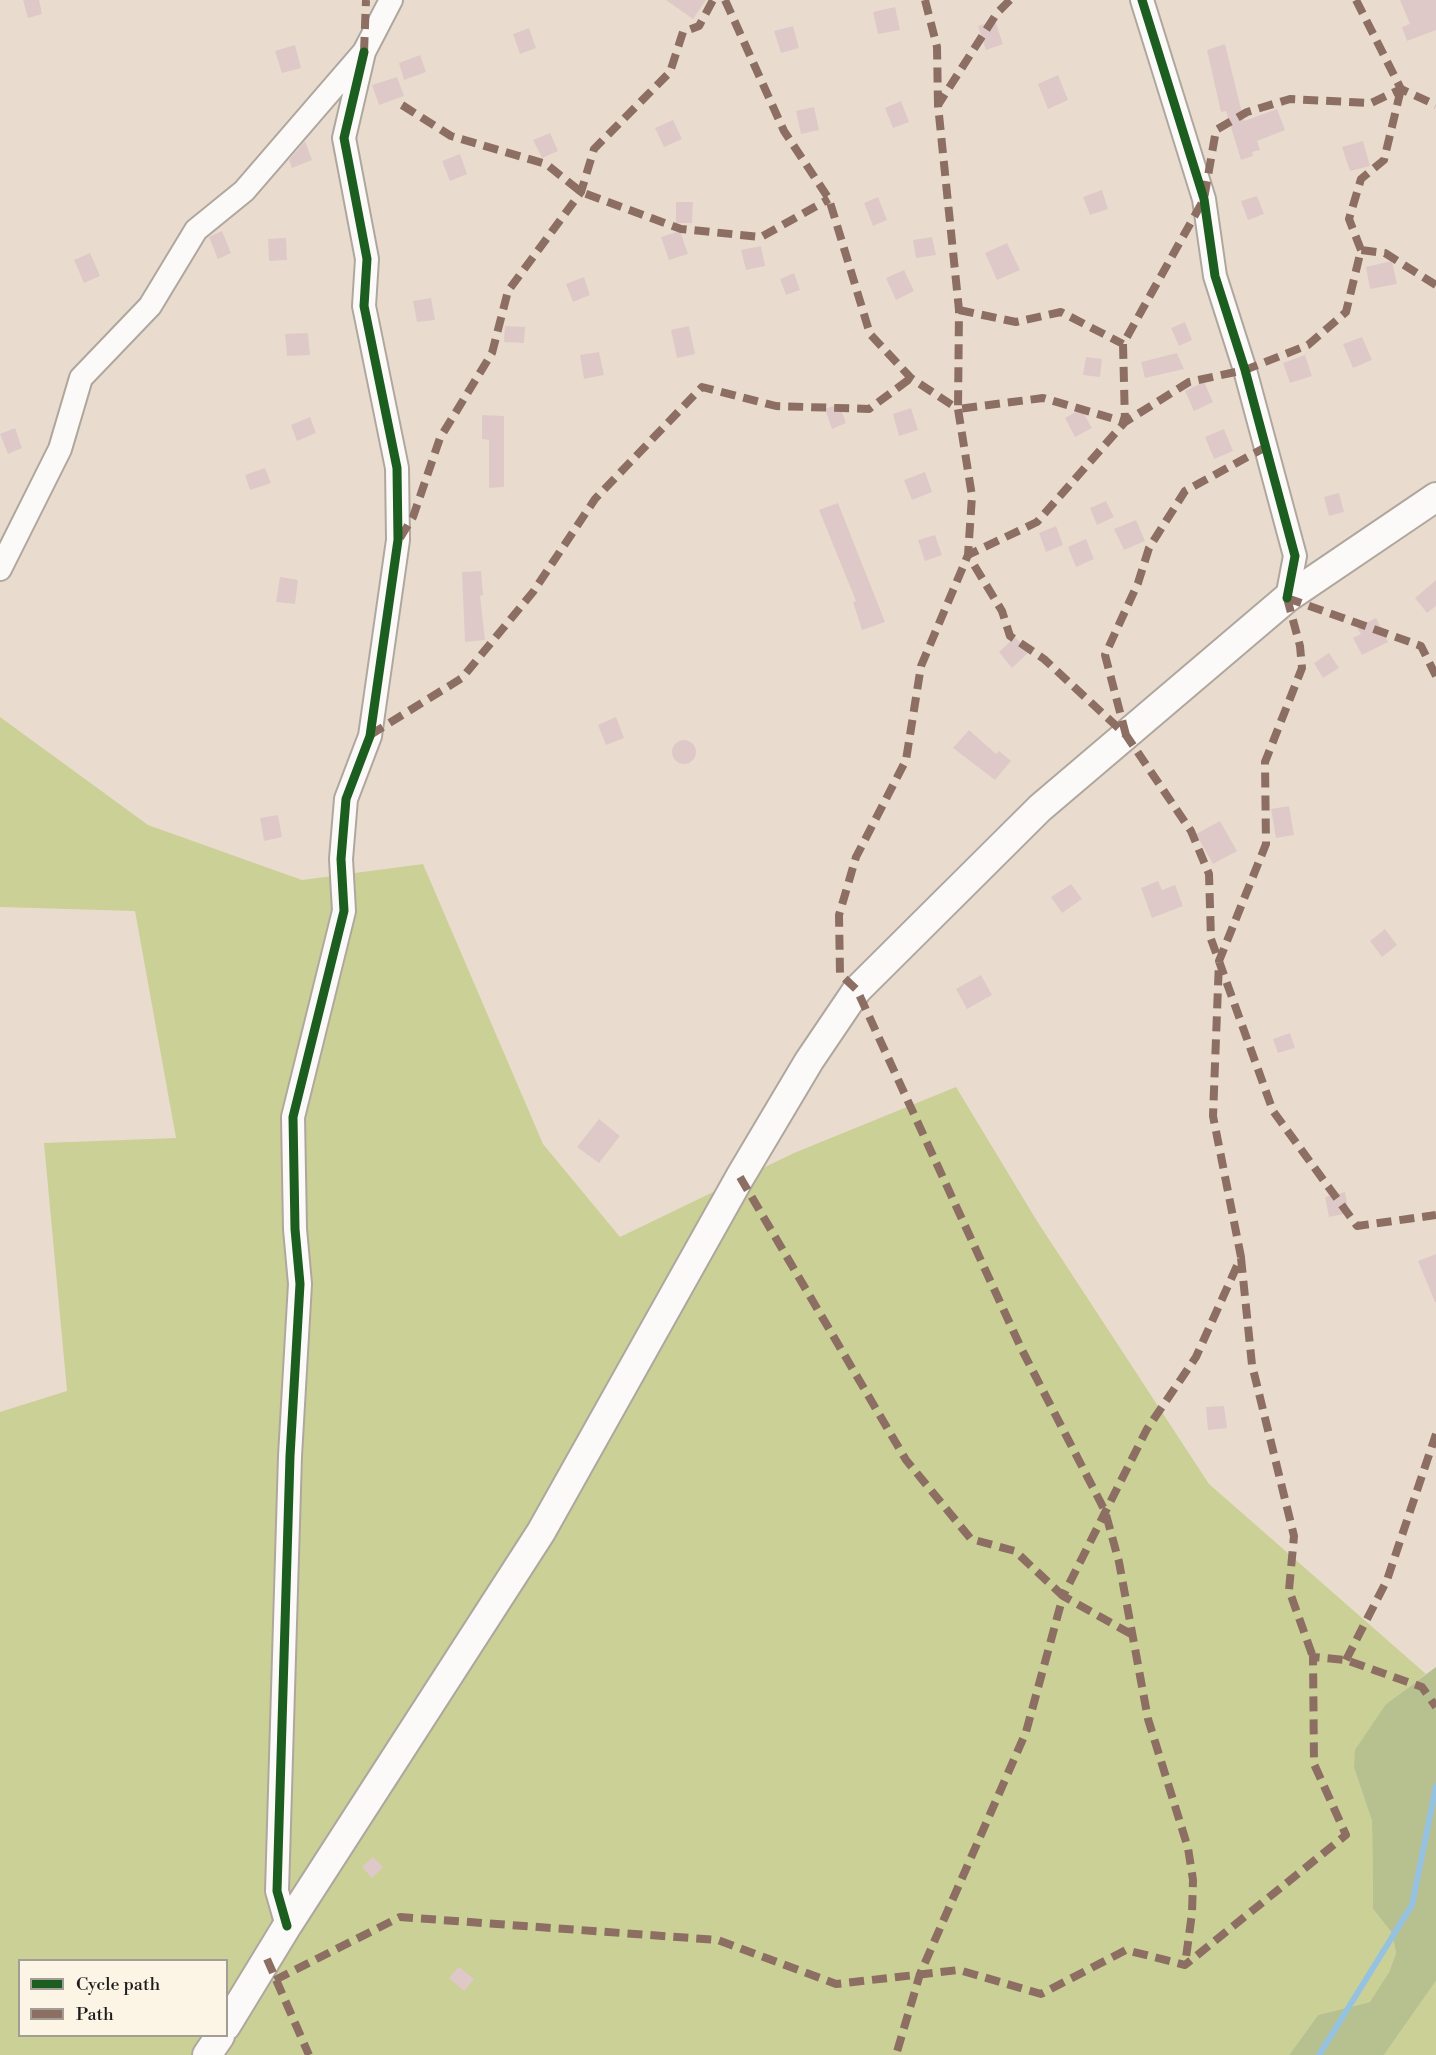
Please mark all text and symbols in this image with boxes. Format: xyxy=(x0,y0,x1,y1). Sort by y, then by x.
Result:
legend xyxy=(18,1959,228,2037)
text: Cycle path xyxy=(76,1973,160,1996)
text: Path xyxy=(76,2003,114,2026)

